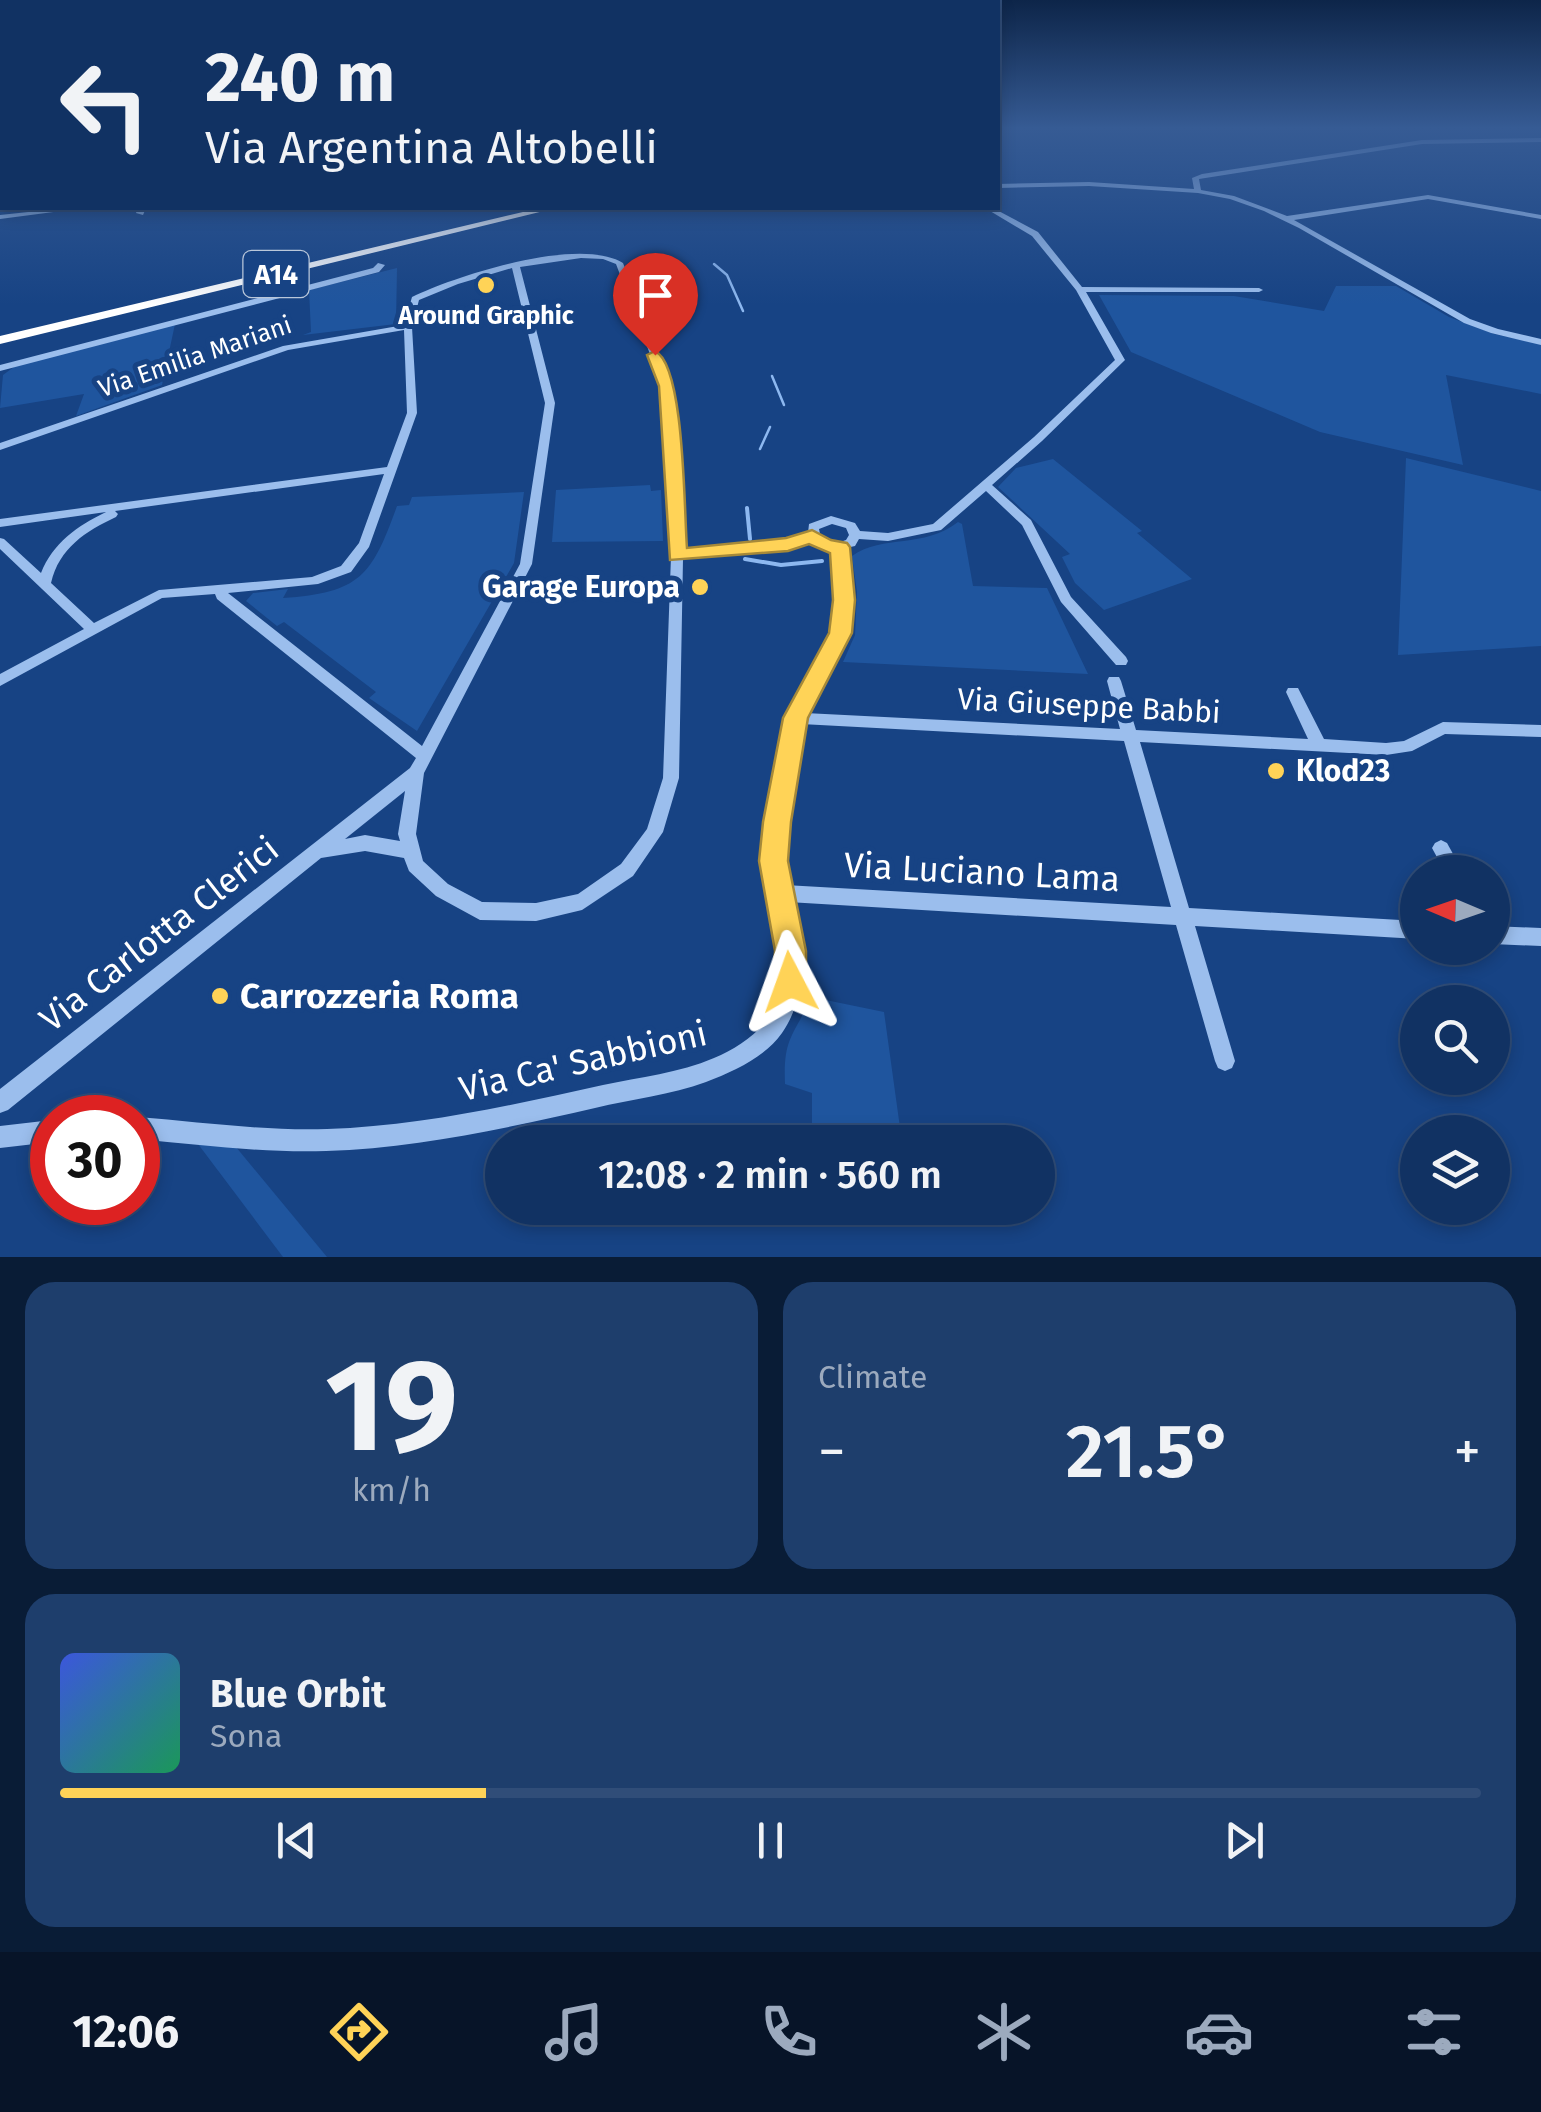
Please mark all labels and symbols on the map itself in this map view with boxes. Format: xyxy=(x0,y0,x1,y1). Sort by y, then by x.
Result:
road number: A14 xyxy=(244,251,308,297)
pin xyxy=(613,253,698,356)
marker: Around Graphic xyxy=(475,274,497,296)
place label: Around Graphic xyxy=(397,301,574,331)
street label: Via Emilia Mariani xyxy=(94,310,296,404)
place label: Garage Europa xyxy=(482,569,680,605)
marker: Garage Europa xyxy=(689,576,711,598)
street label: Via Giuseppe Babbi xyxy=(957,681,1221,731)
place label: Klod23 xyxy=(1296,753,1390,789)
marker: Klod23 xyxy=(1265,760,1287,782)
street label: Via Carlotta Clerici xyxy=(31,828,287,1040)
street label: Via Luciano Lama xyxy=(843,844,1121,900)
north arrow xyxy=(1400,855,1510,965)
position arrow xyxy=(738,930,842,1034)
place label: Carrozzeria Roma xyxy=(240,975,519,1017)
marker: Carrozzeria Roma xyxy=(209,985,231,1007)
street label: Via Ca' Sabbioni xyxy=(455,1012,711,1110)
speed limit sign: 30 xyxy=(30,1095,160,1225)

